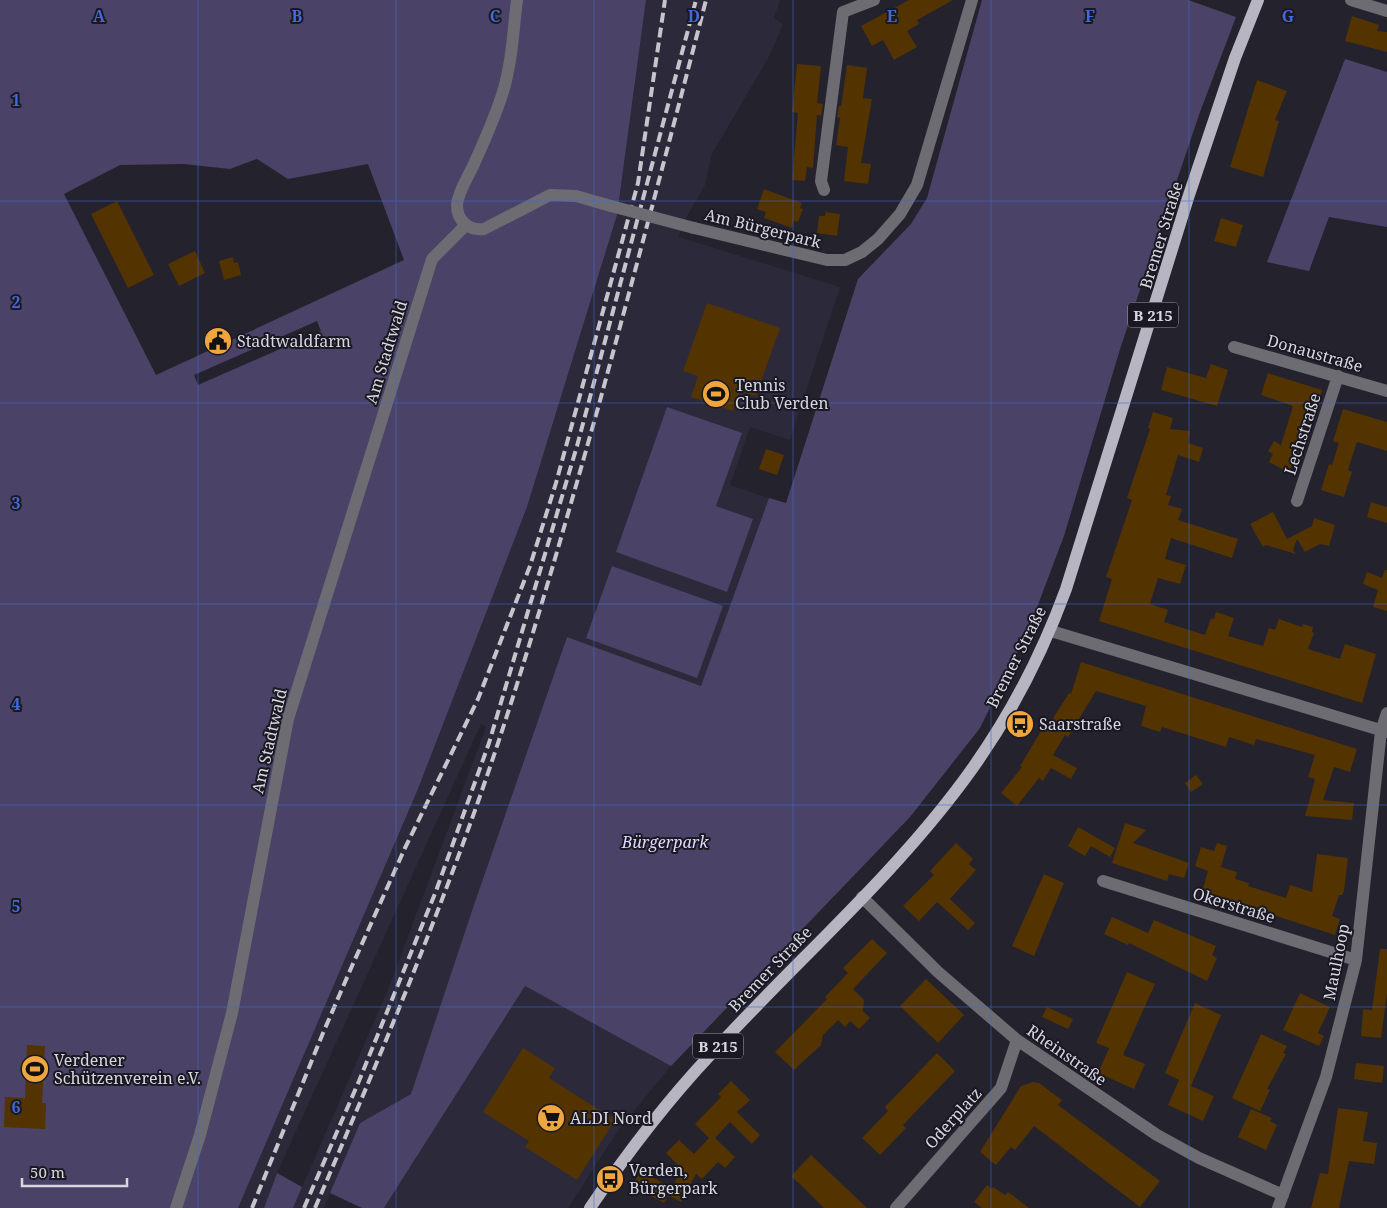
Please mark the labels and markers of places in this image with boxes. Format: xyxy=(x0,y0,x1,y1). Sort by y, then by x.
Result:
public building icon: Stadtwaldfarm xyxy=(203,326,233,356)
place label: Stadtwaldfarm xyxy=(237,330,351,352)
place label: Tennis Club Verden xyxy=(735,374,829,414)
sports icon: Tennis Club Verden xyxy=(701,379,731,409)
bus stop icon: Saarstraße xyxy=(1005,709,1035,739)
place label: Saarstraße xyxy=(1039,713,1121,735)
place label: Verdener Schützenverein e.V. xyxy=(54,1049,201,1089)
sports icon: Verdener Schützenverein e.V. xyxy=(20,1054,50,1084)
supermarket icon: ALDI Nord xyxy=(536,1103,566,1133)
place label: ALDI Nord xyxy=(570,1107,652,1129)
place label: Verden, Bürgerpark xyxy=(629,1159,718,1199)
bus stop icon: Verden, Bürgerpark xyxy=(595,1164,625,1194)

